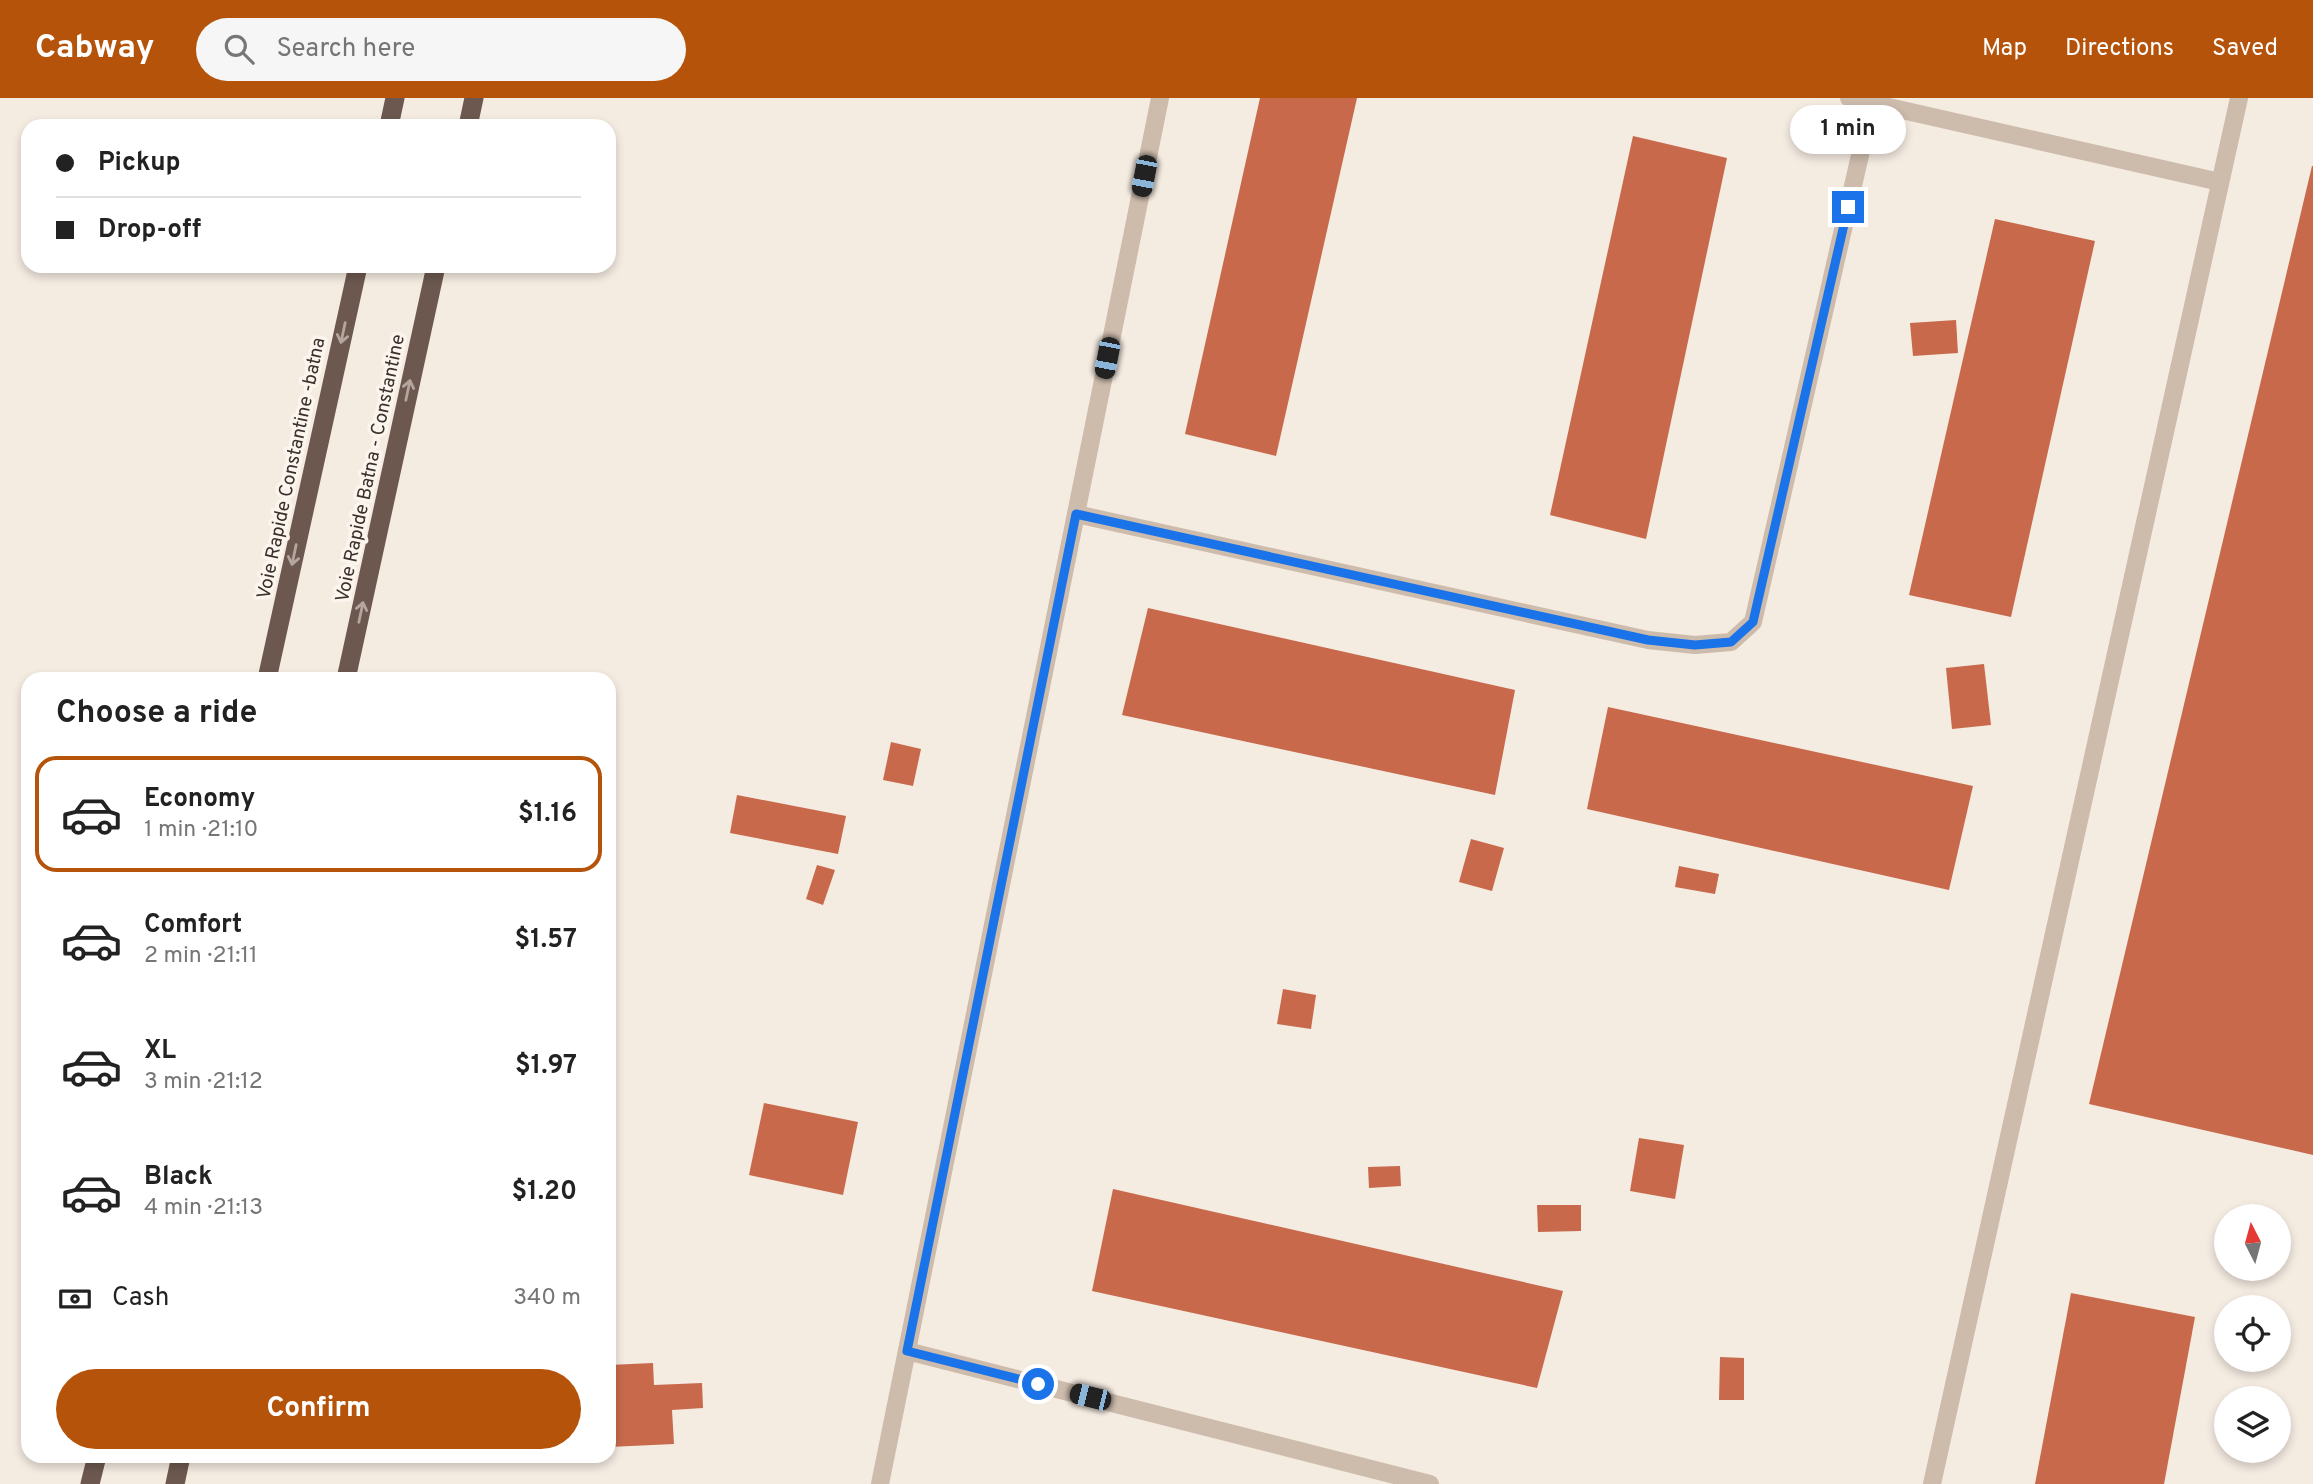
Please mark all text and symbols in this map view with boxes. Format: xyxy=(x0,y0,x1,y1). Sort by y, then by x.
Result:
search box xyxy=(196,18,686,81)
text: Cabway xyxy=(35,28,154,70)
icon: search xyxy=(220,30,258,68)
text: Search here xyxy=(276,33,415,66)
text: Map xyxy=(1982,34,2027,64)
text: Directions xyxy=(2065,34,2174,64)
text: Saved xyxy=(2212,34,2278,64)
callout: 1 min xyxy=(1790,105,1906,154)
text: 1 min xyxy=(1820,115,1876,144)
text: Pickup xyxy=(98,147,181,180)
car xyxy=(1130,153,1159,199)
route end xyxy=(1832,191,1864,223)
text: Drop-off xyxy=(98,214,201,247)
one-way arrow xyxy=(336,321,350,344)
street label: Voie Rapide Batna - Constantine xyxy=(331,332,411,605)
street label: Voie Rapide Constantine -batna xyxy=(252,335,331,602)
car xyxy=(1093,335,1122,381)
one-way arrow xyxy=(402,379,416,402)
one-way arrow xyxy=(287,543,301,566)
one-way arrow xyxy=(354,601,368,624)
text: Choose a ride xyxy=(56,694,257,734)
icon: car xyxy=(60,783,123,846)
text: Economy xyxy=(144,783,255,816)
text: $1.16 xyxy=(518,798,577,831)
text: 1 min · 21:10 xyxy=(144,816,258,845)
icon: car xyxy=(60,909,123,972)
text: Comfort xyxy=(144,909,242,942)
text: $1.57 xyxy=(515,924,577,957)
text: 2 min · 21:11 xyxy=(144,942,258,971)
icon: car xyxy=(60,1035,123,1098)
text: XL xyxy=(144,1035,176,1068)
text: $1.97 xyxy=(515,1050,577,1083)
text: 3 min · 21:12 xyxy=(144,1068,263,1097)
icon: car xyxy=(60,1161,123,1224)
text: Black xyxy=(144,1161,213,1194)
text: $1.20 xyxy=(511,1176,577,1209)
text: 4 min · 21:13 xyxy=(144,1194,263,1223)
north arrow xyxy=(2214,1204,2291,1281)
map controls xyxy=(2214,1204,2291,1463)
icon: cash xyxy=(56,1280,94,1318)
text: Cash xyxy=(112,1282,169,1315)
text: 340 m xyxy=(513,1284,581,1313)
button: locate xyxy=(2214,1295,2291,1372)
route start xyxy=(1022,1368,1054,1400)
button: Confirm xyxy=(56,1369,581,1449)
car xyxy=(1068,1382,1113,1412)
button: layers xyxy=(2214,1386,2291,1463)

